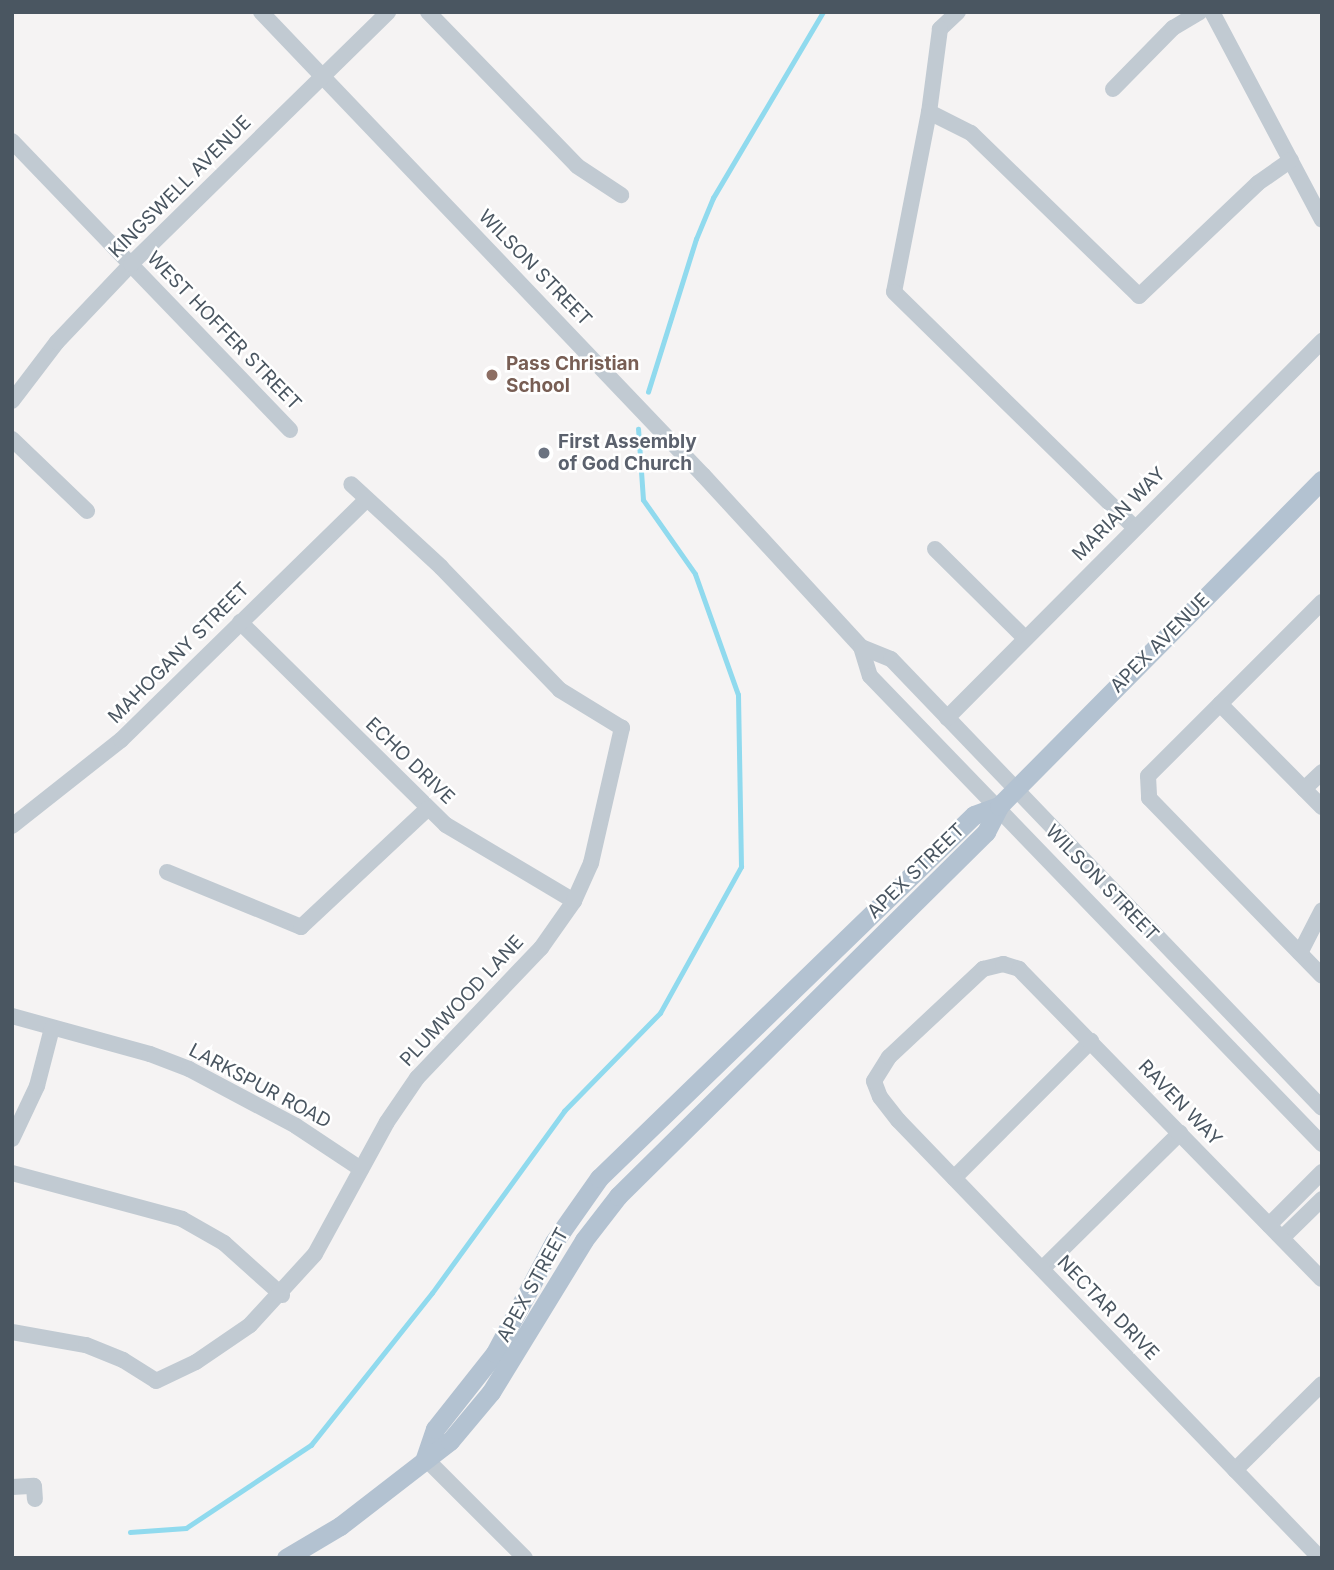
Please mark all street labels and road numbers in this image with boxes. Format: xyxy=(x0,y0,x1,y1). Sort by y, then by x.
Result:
street label: KINGSWELL AVENUE xyxy=(104,111,256,263)
street label: WILSON STREET xyxy=(474,205,596,331)
street label: WEST HOFFER STREET xyxy=(142,247,306,415)
street label: MARIAN WAY xyxy=(1068,463,1170,565)
street label: MAHOGANY STREET xyxy=(104,578,254,728)
street label: APEX AVENUE xyxy=(1106,589,1214,697)
street label: ECHO DRIVE xyxy=(361,713,459,809)
street label: APEX STREET xyxy=(862,819,970,923)
street label: WILSON STREET xyxy=(1041,820,1163,946)
street label: PLUMWOOD LANE xyxy=(395,931,529,1071)
street label: LARKSPUR ROAD xyxy=(185,1039,335,1133)
street label: RAVEN WAY xyxy=(1133,1055,1227,1151)
street label: APEX STREET xyxy=(492,1224,574,1346)
street label: NECTAR DRIVE xyxy=(1052,1251,1164,1365)

